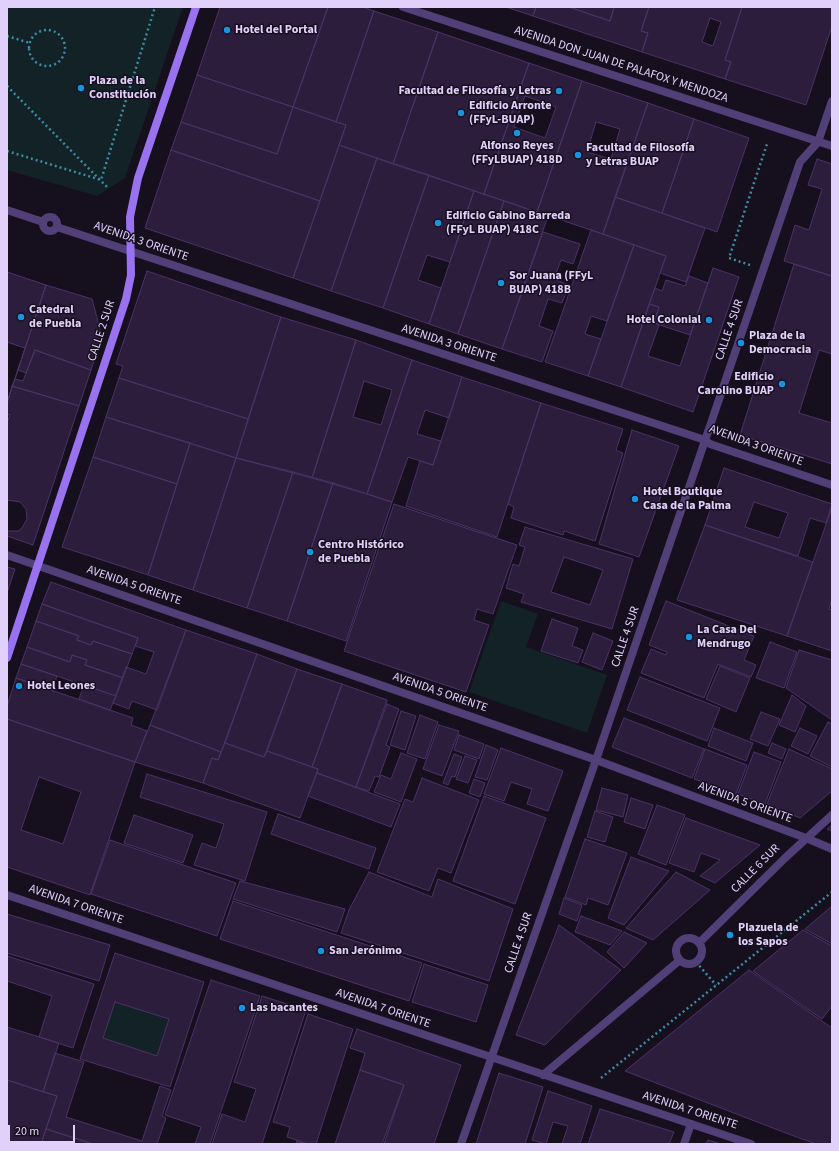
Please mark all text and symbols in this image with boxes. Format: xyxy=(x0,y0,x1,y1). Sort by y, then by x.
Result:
place label: Hotel del Portal xyxy=(235,23,317,37)
street label: AVENIDA DON JUAN DE PALAFOX Y MENDOZA xyxy=(512,24,730,106)
marker: Hotel del Portal xyxy=(222,25,232,35)
place label: Plaza de la Constitución xyxy=(89,74,156,102)
marker: Plaza de la Constitución xyxy=(76,83,86,93)
place label: Facultad de Filosofía y Letras xyxy=(398,84,551,98)
marker: Facultad de Filosofía y Letras xyxy=(554,86,564,96)
place label: Edificio Arronte (FFyL-BUAP) xyxy=(469,99,551,127)
marker: Edificio Arronte (FFyL-BUAP) xyxy=(456,108,466,118)
marker: Alfonso Reyes (FFyLBUAP) 418D xyxy=(512,128,522,138)
place label: Alfonso Reyes (FFyLBUAP) 418D xyxy=(471,139,563,167)
place label: Facultad de Filosofía y Letras BUAP xyxy=(586,141,695,169)
marker: Facultad de Filosofía y Letras BUAP xyxy=(573,150,583,160)
place label: Edificio Gabino Barreda (FFyL BUAP) 418C xyxy=(446,209,571,237)
marker: Edificio Gabino Barreda (FFyL BUAP) 418C xyxy=(433,218,443,228)
street label: AVENIDA 3 ORIENTE xyxy=(92,219,190,265)
place label: Sor Juana (FFyL BUAP) 418B xyxy=(509,269,593,297)
marker: Sor Juana (FFyL BUAP) 418B xyxy=(496,278,506,288)
street label: CALLE 4 SUR xyxy=(713,298,747,362)
street label: CALLE 2 SUR xyxy=(85,299,119,363)
place label: Catedral de Puebla xyxy=(29,303,81,331)
marker: Catedral de Puebla xyxy=(16,312,26,322)
place label: Hotel Colonial xyxy=(626,313,701,327)
marker: Hotel Colonial xyxy=(704,315,714,325)
street label: AVENIDA 3 ORIENTE xyxy=(400,322,498,366)
place label: Plaza de la Democracia xyxy=(749,329,811,357)
marker: Plaza de la Democracia xyxy=(736,338,746,348)
place label: Edificio Carolino BUAP xyxy=(698,370,774,398)
marker: Edificio Carolino BUAP xyxy=(777,379,787,389)
street label: AVENIDA 3 ORIENTE xyxy=(707,422,805,470)
place label: Hotel Boutique Casa de la Palma xyxy=(643,485,731,513)
marker: Hotel Boutique Casa de la Palma xyxy=(630,494,640,504)
place label: Centro Histórico de Puebla xyxy=(318,538,404,566)
marker: Centro Histórico de Puebla xyxy=(305,547,315,557)
street label: AVENIDA 5 ORIENTE xyxy=(85,563,183,609)
street label: CALLE 4 SUR xyxy=(609,605,643,669)
place label: La Casa Del Mendrugo xyxy=(697,623,757,651)
marker: La Casa Del Mendrugo xyxy=(684,632,694,642)
street label: AVENIDA 5 ORIENTE xyxy=(391,670,489,716)
place label: Hotel Leones xyxy=(27,679,95,693)
marker: Hotel Leones xyxy=(14,681,24,691)
street label: AVENIDA 5 ORIENTE xyxy=(696,779,794,827)
street label: CALLE 6 SUR xyxy=(729,842,783,896)
street label: AVENIDA 7 ORIENTE xyxy=(27,882,125,928)
street label: CALLE 4 SUR xyxy=(502,911,536,975)
place label: Plazuela de los Sapos xyxy=(738,921,799,949)
marker: Plazuela de los Sapos xyxy=(725,930,735,940)
place label: San Jerónimo xyxy=(329,944,402,958)
marker: San Jerónimo xyxy=(316,946,326,956)
street label: AVENIDA 7 ORIENTE xyxy=(334,986,432,1032)
place label: Las bacantes xyxy=(250,1001,318,1015)
marker: Las bacantes xyxy=(237,1003,247,1013)
street label: AVENIDA 7 ORIENTE xyxy=(641,1089,739,1133)
scale bar xyxy=(10,1117,77,1143)
text: 20 m xyxy=(15,1123,39,1140)

